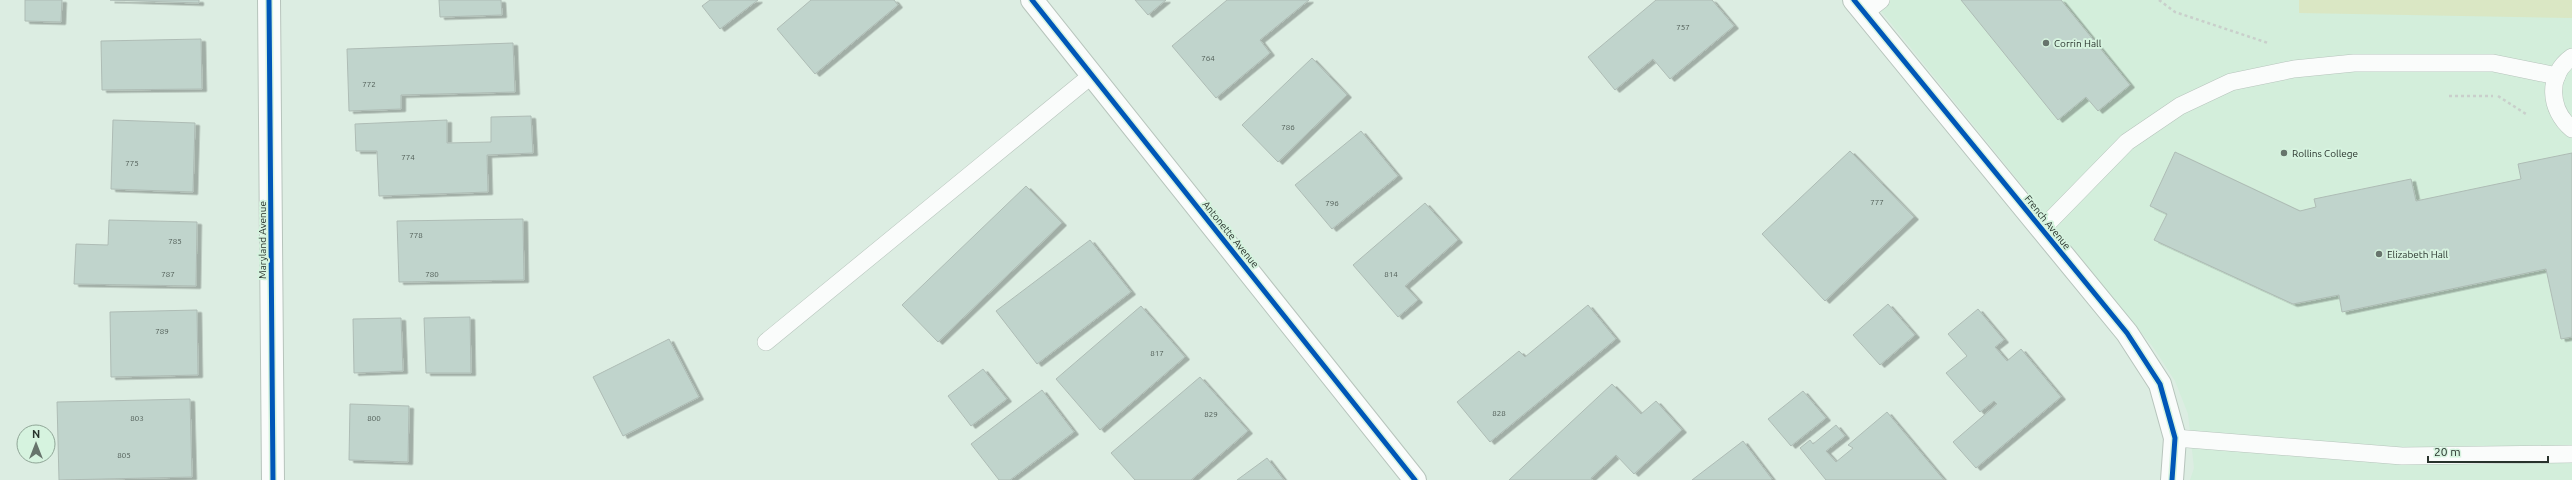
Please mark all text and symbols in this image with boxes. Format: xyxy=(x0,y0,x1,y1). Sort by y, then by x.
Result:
house number: 757 xyxy=(1676,23,1690,32)
marker: Corrin Hall xyxy=(2041,38,2051,48)
place label: Corrin Hall xyxy=(2054,38,2102,49)
house number: 764 xyxy=(1201,54,1215,63)
house number: 772 xyxy=(362,80,376,89)
house number: 786 xyxy=(1281,123,1295,132)
marker: Rollins College xyxy=(2279,148,2289,158)
place label: Rollins College xyxy=(2292,148,2358,159)
house number: 774 xyxy=(401,153,415,162)
house number: 775 xyxy=(125,159,139,168)
street label: French Avenue xyxy=(2022,193,2073,252)
house number: 777 xyxy=(1870,198,1884,207)
street label: Antonette Avenue xyxy=(1200,199,1261,270)
house number: 796 xyxy=(1325,199,1339,208)
street label: Maryland Avenue xyxy=(257,201,268,279)
house number: 778 xyxy=(409,231,423,240)
house number: 785 xyxy=(168,237,182,246)
marker: Elizabeth Hall xyxy=(2374,249,2384,259)
place label: Elizabeth Hall xyxy=(2387,249,2448,260)
house number: 787 xyxy=(161,270,175,279)
house number: 780 xyxy=(425,270,439,279)
house number: 814 xyxy=(1384,270,1398,279)
house number: 789 xyxy=(155,327,169,336)
house number: 817 xyxy=(1150,349,1164,358)
house number: 828 xyxy=(1492,409,1506,418)
house number: 829 xyxy=(1204,410,1218,419)
house number: 803 xyxy=(130,414,144,423)
house number: 800 xyxy=(367,414,381,423)
north arrow xyxy=(16,424,56,464)
text: N xyxy=(32,428,40,440)
scale bar xyxy=(2428,438,2548,464)
text: 20 m xyxy=(2434,445,2461,458)
house number: 805 xyxy=(117,451,131,460)

